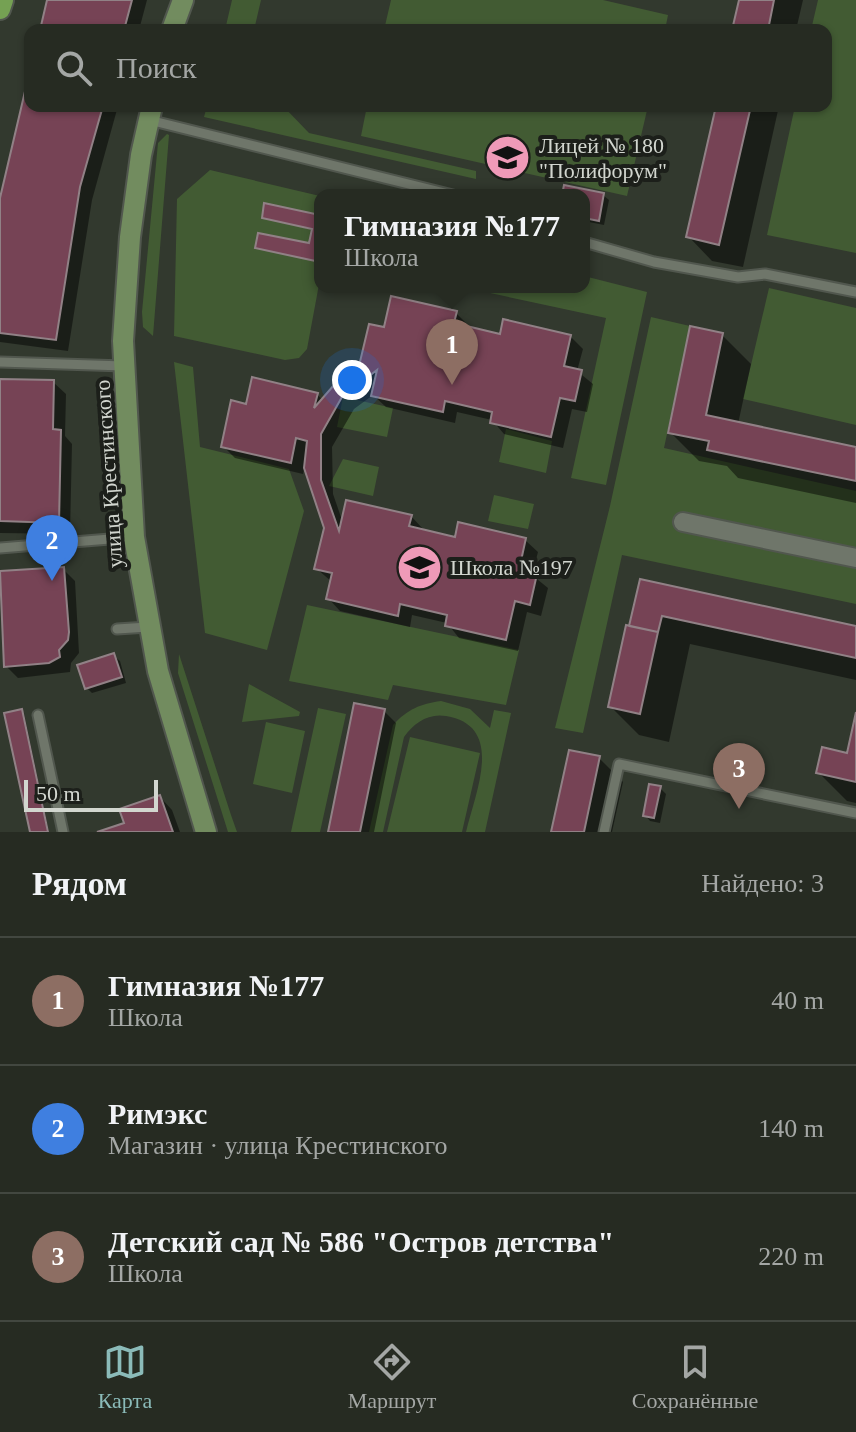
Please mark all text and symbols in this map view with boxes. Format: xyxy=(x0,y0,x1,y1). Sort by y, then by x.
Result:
search box xyxy=(24,24,832,112)
icon: search xyxy=(52,46,96,90)
text: Поиск xyxy=(116,51,197,84)
place label: Лицей № 180 "Полифорум" xyxy=(539,133,667,183)
school or university icon: Лицей № 180 "Полифорум" xyxy=(484,134,532,182)
popup xyxy=(314,189,590,293)
text: Гимназия №177 xyxy=(344,209,560,242)
text: Школа xyxy=(344,243,419,272)
pin: 1 xyxy=(426,319,478,385)
your location xyxy=(332,360,372,400)
street label: улица Крестинского xyxy=(89,379,128,569)
pin: 2 xyxy=(26,515,78,581)
school or university icon: Школа №197 xyxy=(395,543,443,591)
place label: Школа №197 xyxy=(450,555,573,580)
pin: 3 xyxy=(713,743,765,809)
scale bar xyxy=(24,776,158,812)
text: 50 m xyxy=(36,781,81,806)
text: Рядом xyxy=(32,865,127,902)
text: Найдено: 3 xyxy=(701,869,824,898)
text: Гимназия №177 xyxy=(108,969,324,1002)
text: 1 xyxy=(52,986,65,1015)
text: 40 m xyxy=(771,986,824,1015)
text: Школа xyxy=(108,1003,183,1032)
text: Римэкс xyxy=(108,1097,207,1130)
text: 2 xyxy=(52,1114,65,1143)
text: 140 m xyxy=(758,1114,824,1143)
text: Магазин · улица Крестинского xyxy=(108,1131,447,1160)
text: Детский сад № 586 "Остров детства" xyxy=(108,1225,614,1258)
text: 3 xyxy=(52,1242,65,1271)
text: 220 m xyxy=(758,1242,824,1271)
text: Школа xyxy=(108,1259,183,1288)
tab: Карта xyxy=(98,1340,152,1414)
tab: Маршрут xyxy=(348,1340,436,1414)
tab: Сохранённые xyxy=(632,1340,758,1414)

